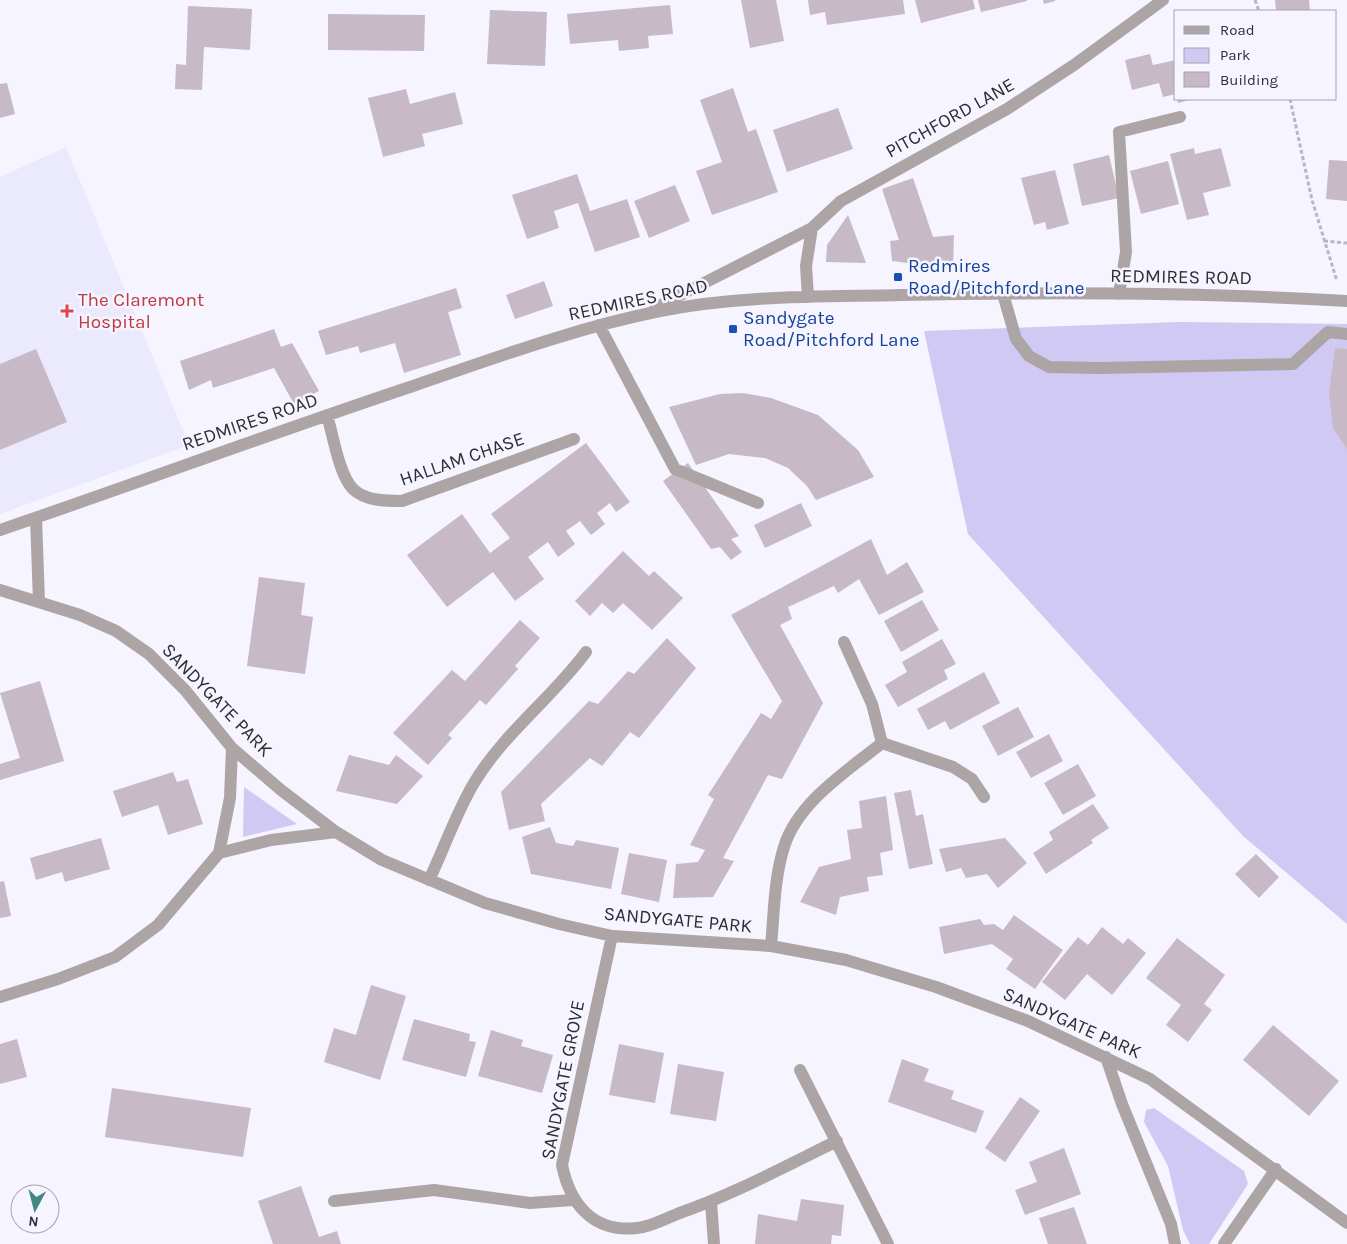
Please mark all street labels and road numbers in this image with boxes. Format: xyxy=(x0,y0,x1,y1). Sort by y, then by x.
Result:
street label: PITCHFORD LANE xyxy=(882,73,1018,163)
street label: REDMIRES ROAD xyxy=(1110,265,1252,289)
street label: REDMIRES ROAD xyxy=(566,274,710,326)
street label: REDMIRES ROAD xyxy=(179,388,321,456)
street label: HALLAM CHASE xyxy=(397,427,527,491)
street label: SANDYGATE PARK xyxy=(157,639,277,762)
street label: SANDYGATE PARK xyxy=(603,903,754,937)
street label: SANDYGATE PARK xyxy=(1000,983,1145,1064)
street label: SANDYGATE GROVE xyxy=(537,998,589,1162)

